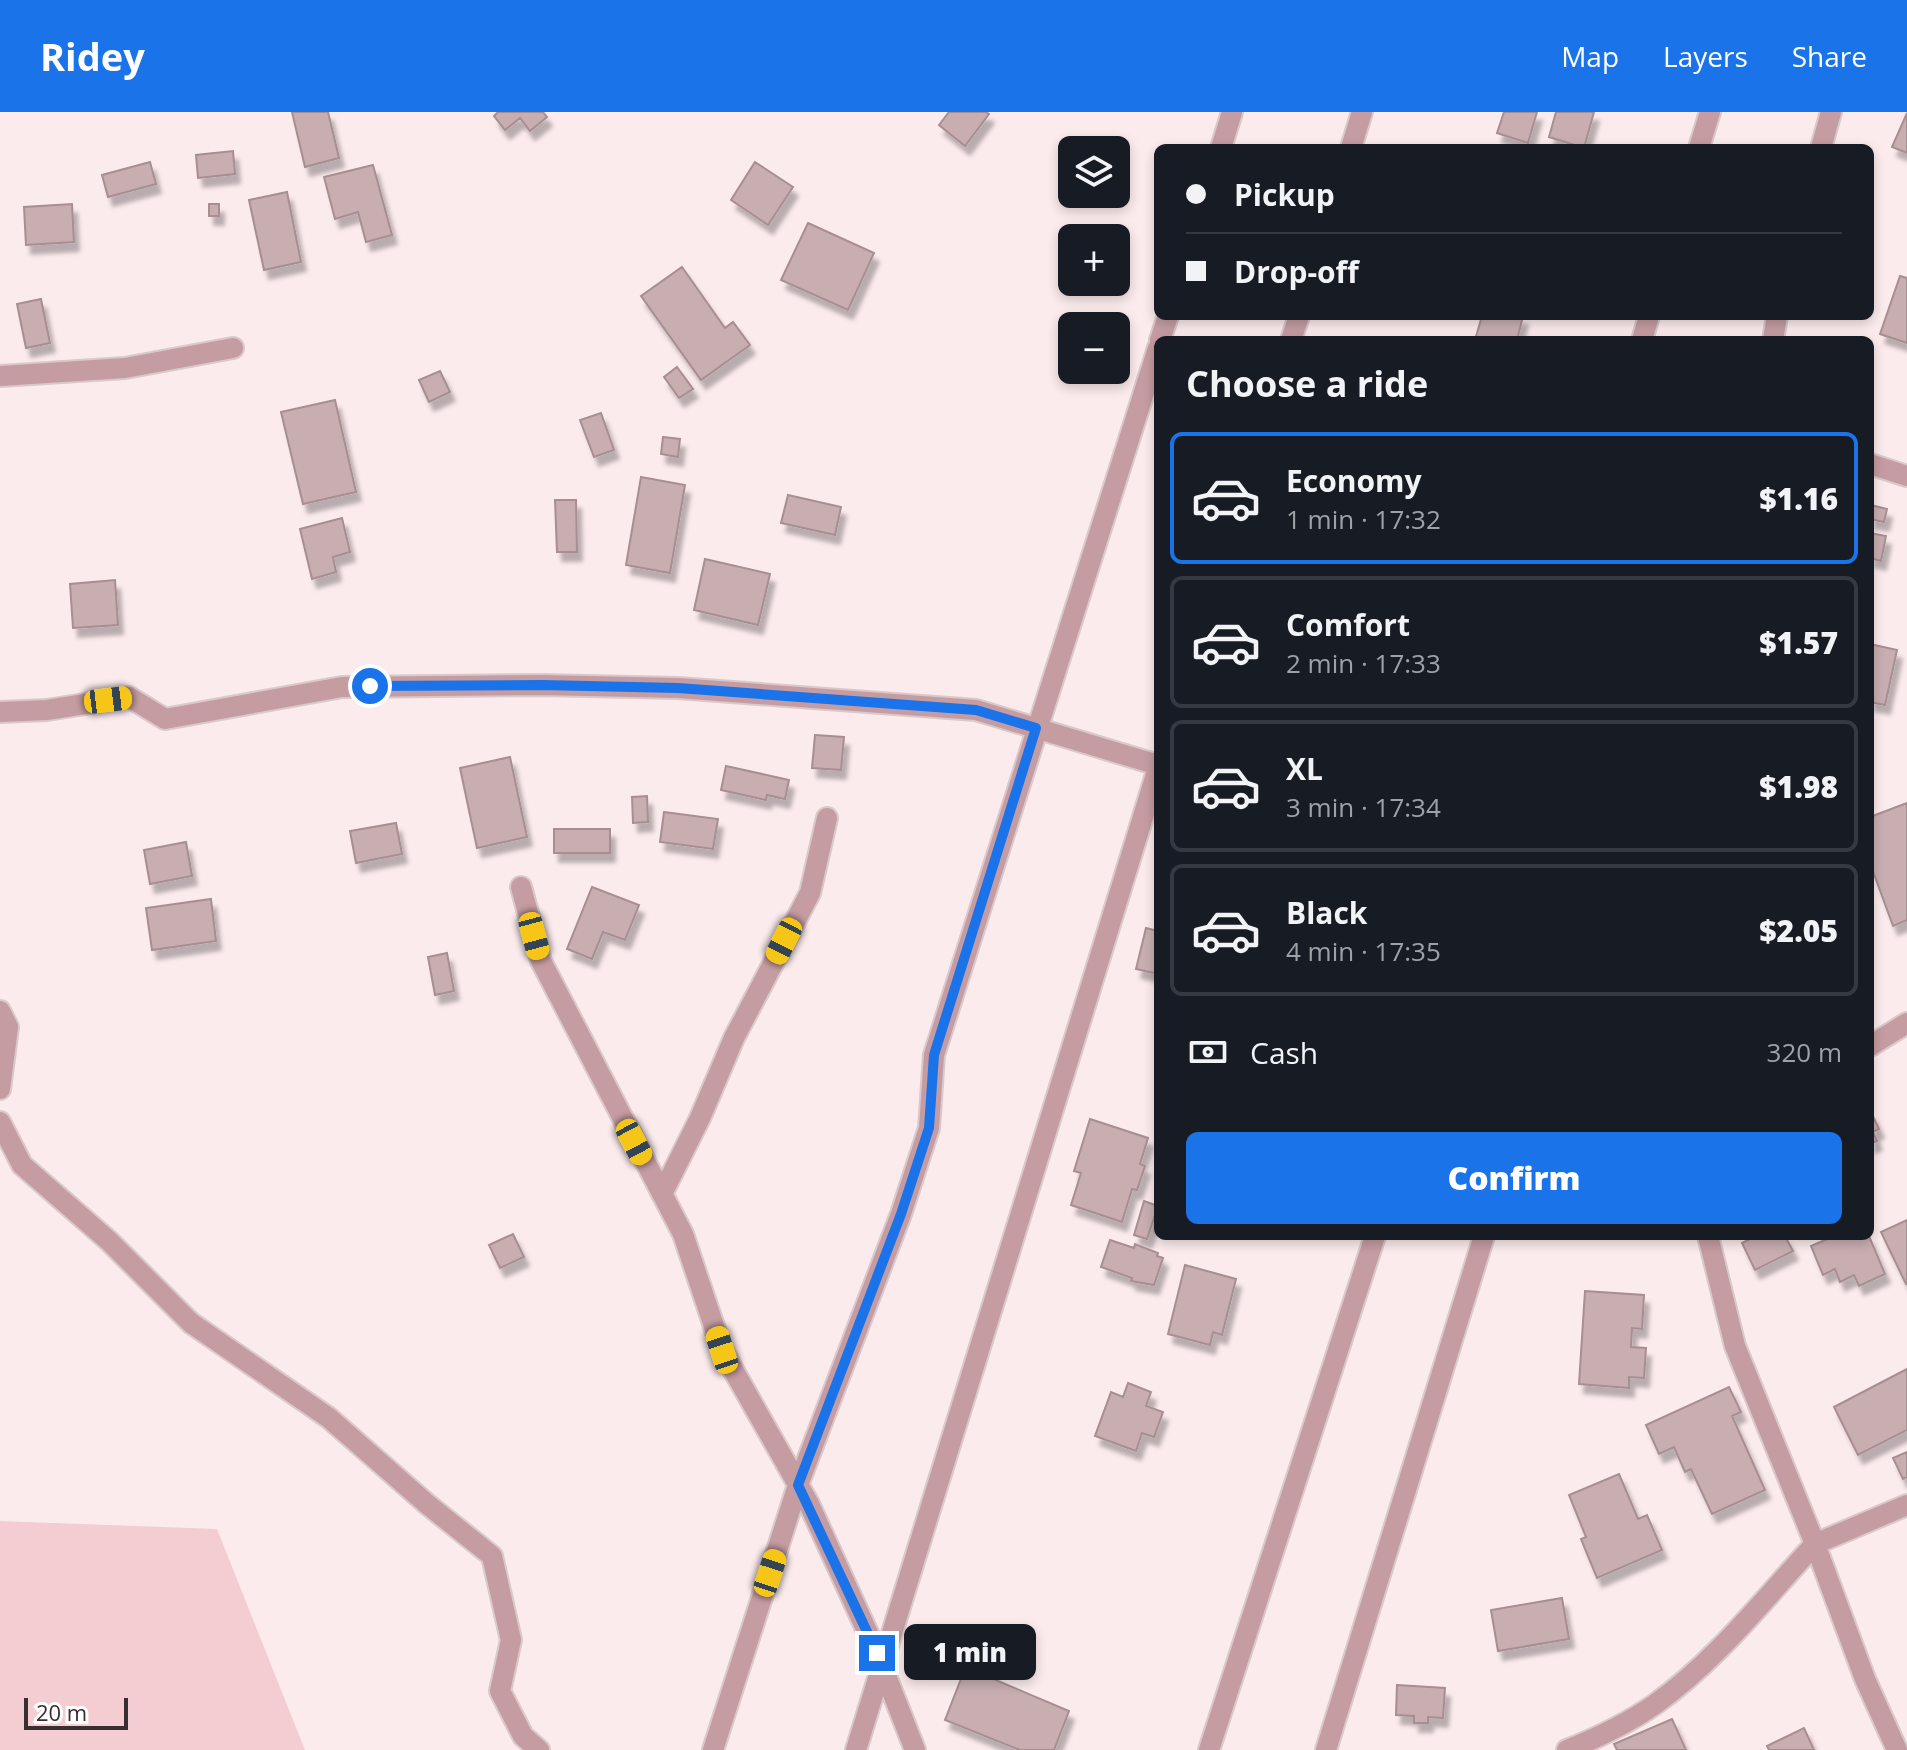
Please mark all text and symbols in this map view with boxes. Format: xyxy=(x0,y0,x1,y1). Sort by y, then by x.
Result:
text: Ridey xyxy=(40,30,145,82)
text: Map xyxy=(1561,37,1619,75)
text: Layers xyxy=(1663,37,1748,75)
text: Share xyxy=(1792,37,1867,75)
map controls xyxy=(1058,136,1130,384)
button: layers xyxy=(1058,136,1130,208)
text: Pickup xyxy=(1234,174,1335,215)
button: + xyxy=(1058,224,1130,296)
text: Drop-off xyxy=(1234,251,1359,292)
button: − xyxy=(1058,312,1130,384)
text: Choose a ride xyxy=(1186,359,1428,408)
text: Economy xyxy=(1286,460,1422,501)
icon: car xyxy=(1190,462,1262,534)
text: $1.16 xyxy=(1759,478,1838,519)
text: 1 min · 17:32 xyxy=(1286,501,1441,537)
text: Comfort xyxy=(1286,604,1410,645)
icon: car xyxy=(1190,606,1262,678)
text: $1.57 xyxy=(1759,622,1838,663)
text: 2 min · 17:33 xyxy=(1286,645,1441,681)
route start xyxy=(352,668,388,704)
car xyxy=(83,685,133,715)
text: XL xyxy=(1286,748,1323,789)
icon: car xyxy=(1190,750,1262,822)
text: $1.98 xyxy=(1759,766,1838,807)
text: 3 min · 17:34 xyxy=(1286,789,1441,825)
text: Black xyxy=(1286,892,1367,933)
icon: car xyxy=(1190,894,1262,966)
car xyxy=(516,910,552,962)
text: $2.05 xyxy=(1759,910,1838,951)
car xyxy=(762,914,806,968)
text: 4 min · 17:35 xyxy=(1286,933,1441,969)
icon: cash xyxy=(1186,1030,1230,1074)
text: Cash xyxy=(1250,1032,1318,1073)
text: 320 m xyxy=(1767,1034,1842,1070)
car xyxy=(612,1115,656,1169)
button: Confirm xyxy=(1186,1132,1842,1224)
car xyxy=(703,1323,741,1377)
car xyxy=(751,1546,789,1600)
callout: 1 min xyxy=(905,1625,1037,1681)
text: 1 min xyxy=(933,1634,1007,1670)
route end xyxy=(859,1635,895,1671)
scale bar xyxy=(24,1694,128,1730)
text: 20 m xyxy=(36,1697,87,1727)

